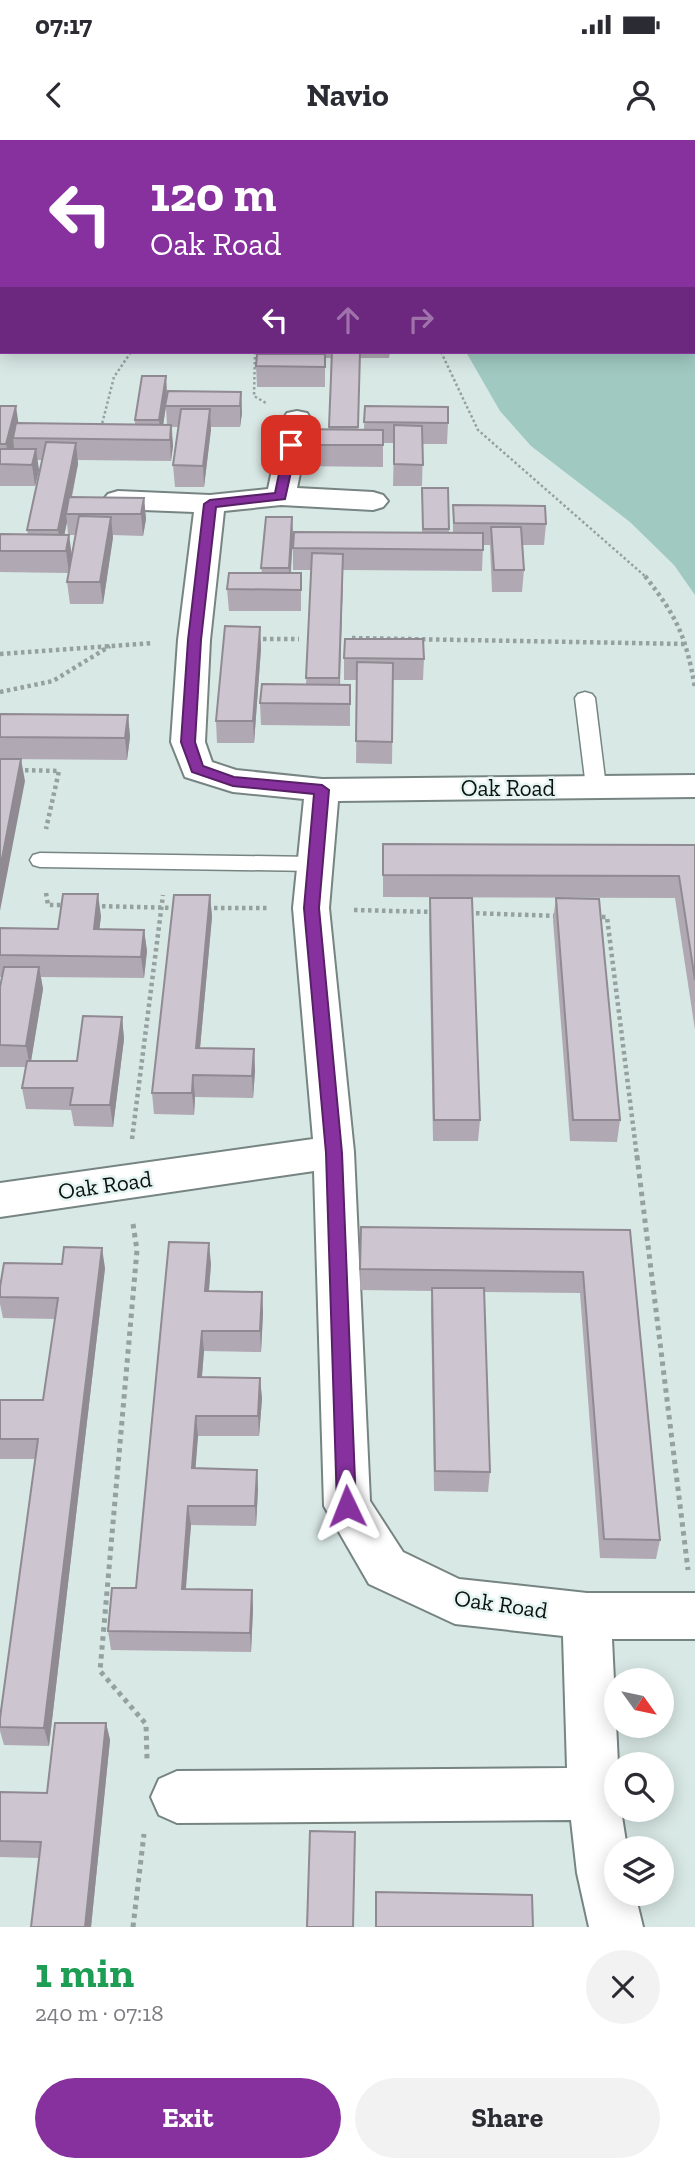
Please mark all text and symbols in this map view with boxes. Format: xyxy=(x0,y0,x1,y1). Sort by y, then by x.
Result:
text: 07:17 xyxy=(35,9,92,41)
icon: back xyxy=(35,76,73,114)
text: Navio xyxy=(306,76,389,114)
icon: person xyxy=(622,76,660,114)
text: 120 m xyxy=(150,165,276,224)
icon: left xyxy=(35,168,126,259)
text: Oak Road xyxy=(150,225,281,263)
icon: left xyxy=(256,301,294,339)
icon: ahead xyxy=(329,301,367,339)
icon: right xyxy=(402,301,440,339)
pin xyxy=(261,415,321,475)
icon: arrive xyxy=(272,426,310,464)
street label: Oak Road xyxy=(461,774,556,802)
street label: Oak Road xyxy=(56,1165,154,1205)
position arrow xyxy=(310,1469,384,1543)
street label: Oak Road xyxy=(452,1584,550,1624)
north arrow xyxy=(604,1668,674,1738)
map controls xyxy=(604,1668,674,1906)
button: search xyxy=(604,1752,674,1822)
button: layers xyxy=(604,1836,674,1906)
text: 1 min xyxy=(35,1947,134,1998)
button: close xyxy=(586,1950,660,2024)
text: 240 m · 07:18 xyxy=(35,1999,164,2027)
button: Exit xyxy=(35,2078,341,2158)
button: Share xyxy=(355,2078,660,2158)

